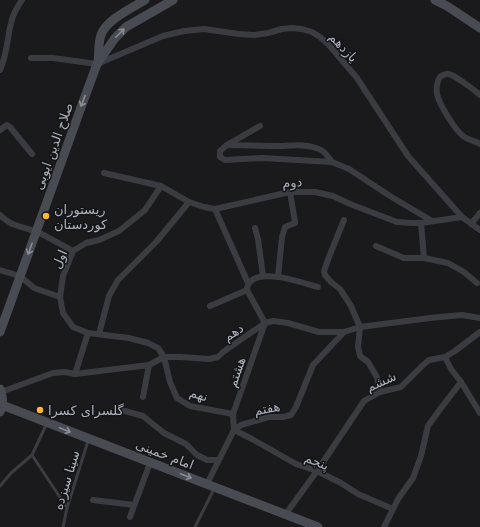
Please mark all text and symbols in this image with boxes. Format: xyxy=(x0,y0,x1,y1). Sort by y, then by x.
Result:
one-way arrow xyxy=(115,28,125,38)
street label: یازدهم xyxy=(325,29,361,66)
one-way arrow xyxy=(79,94,87,106)
street label: صلاح الدین ایوبی xyxy=(31,100,77,192)
street label: دوم xyxy=(281,174,303,192)
place label: ریستوران کوردستان xyxy=(54,202,108,233)
marker: ریستوران کوردستان xyxy=(41,211,51,221)
one-way arrow xyxy=(25,243,33,255)
street label: اول xyxy=(49,247,71,271)
street label: دهم xyxy=(220,320,247,345)
street label: هشتم xyxy=(224,355,250,390)
street label: ششم xyxy=(364,368,399,396)
street label: نهم xyxy=(188,385,210,405)
street label: هفتم xyxy=(253,399,282,419)
place label: گلسرای کسرا xyxy=(48,403,125,419)
marker: گلسرای کسرا xyxy=(35,405,45,415)
one-way arrow xyxy=(58,426,70,434)
street label: امام خمینی xyxy=(134,437,196,472)
street label: سینا سیزده xyxy=(50,449,84,512)
street label: پنجم xyxy=(302,450,331,474)
one-way arrow xyxy=(180,473,192,481)

